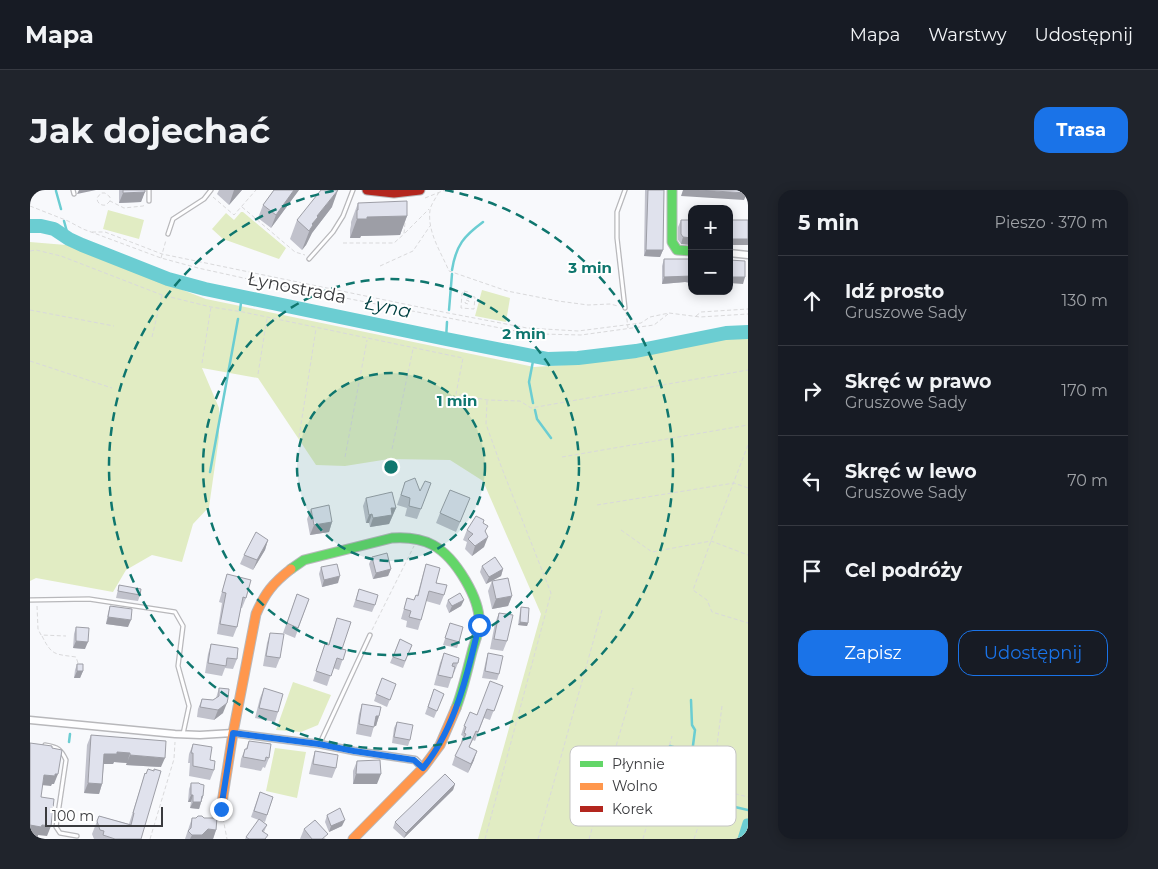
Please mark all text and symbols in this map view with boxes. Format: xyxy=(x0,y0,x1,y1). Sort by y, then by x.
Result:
text: Mapa xyxy=(25,20,94,49)
text: Mapa xyxy=(850,24,900,46)
text: Warstwy xyxy=(928,24,1006,46)
text: Udostępnij xyxy=(1034,24,1133,46)
button: Trasa xyxy=(1034,107,1128,153)
text: Jak dojechać xyxy=(30,109,270,152)
map controls xyxy=(688,205,733,295)
button: + xyxy=(688,205,733,250)
text: 5 min xyxy=(798,210,859,235)
text: Pieszo · 370 m xyxy=(995,213,1108,232)
button: − xyxy=(688,250,733,295)
text: 3 min xyxy=(567,258,612,277)
street label: Łynostrada xyxy=(246,268,348,308)
text: Idź prosto xyxy=(845,280,944,303)
icon: ahead xyxy=(798,287,826,315)
water label: Łyna xyxy=(362,291,414,323)
text: 130 m xyxy=(1061,291,1108,310)
text: Gruszowe Sady xyxy=(845,303,967,322)
text: 2 min xyxy=(502,324,546,343)
text: Skręć w prawo xyxy=(845,370,991,393)
icon: right xyxy=(798,377,826,405)
text: 170 m xyxy=(1061,381,1108,400)
text: 1 min xyxy=(437,391,477,410)
text: Gruszowe Sady xyxy=(845,393,967,412)
centre of rings xyxy=(382,458,400,476)
text: Skręć w lewo xyxy=(845,460,977,483)
icon: left xyxy=(798,467,826,495)
text: 70 m xyxy=(1067,471,1108,490)
text: Gruszowe Sady xyxy=(845,483,967,502)
icon: arrive xyxy=(798,557,826,585)
text: Cel podróży xyxy=(845,559,962,582)
route start xyxy=(468,614,491,637)
button: Zapisz xyxy=(798,630,948,676)
button: Udostępnij xyxy=(958,630,1108,676)
legend xyxy=(570,746,736,826)
text: Płynnie xyxy=(612,755,665,773)
text: Wolno xyxy=(612,777,658,795)
route end xyxy=(210,798,233,821)
text: Korek xyxy=(612,800,653,818)
scale bar xyxy=(45,804,162,827)
text: 100 m xyxy=(52,807,94,825)

